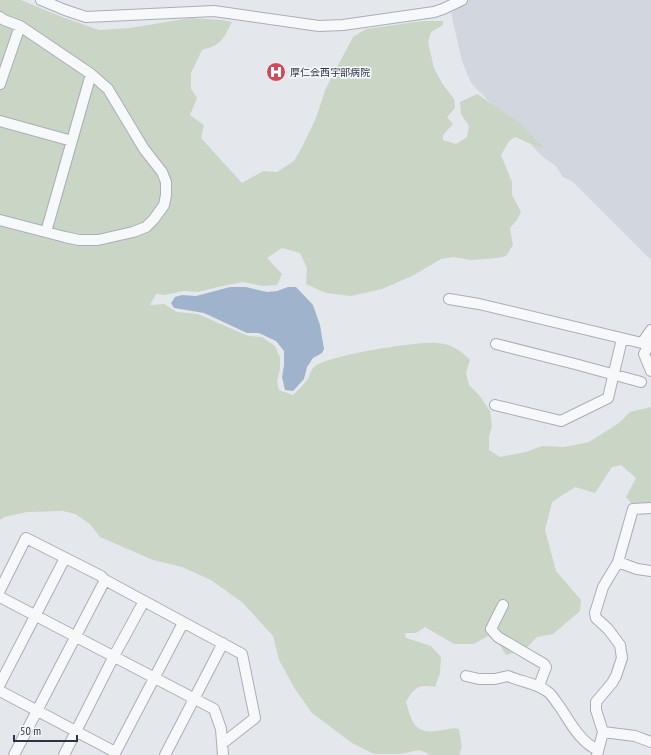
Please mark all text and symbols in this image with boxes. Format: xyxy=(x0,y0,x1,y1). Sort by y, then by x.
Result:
hospital icon: 厚仁会西宇部病院 xyxy=(265,61,287,83)
place label: 厚仁会西宇部病院 xyxy=(290,66,370,79)
scale bar xyxy=(14,717,77,743)
text: 50 m xyxy=(20,723,41,738)

